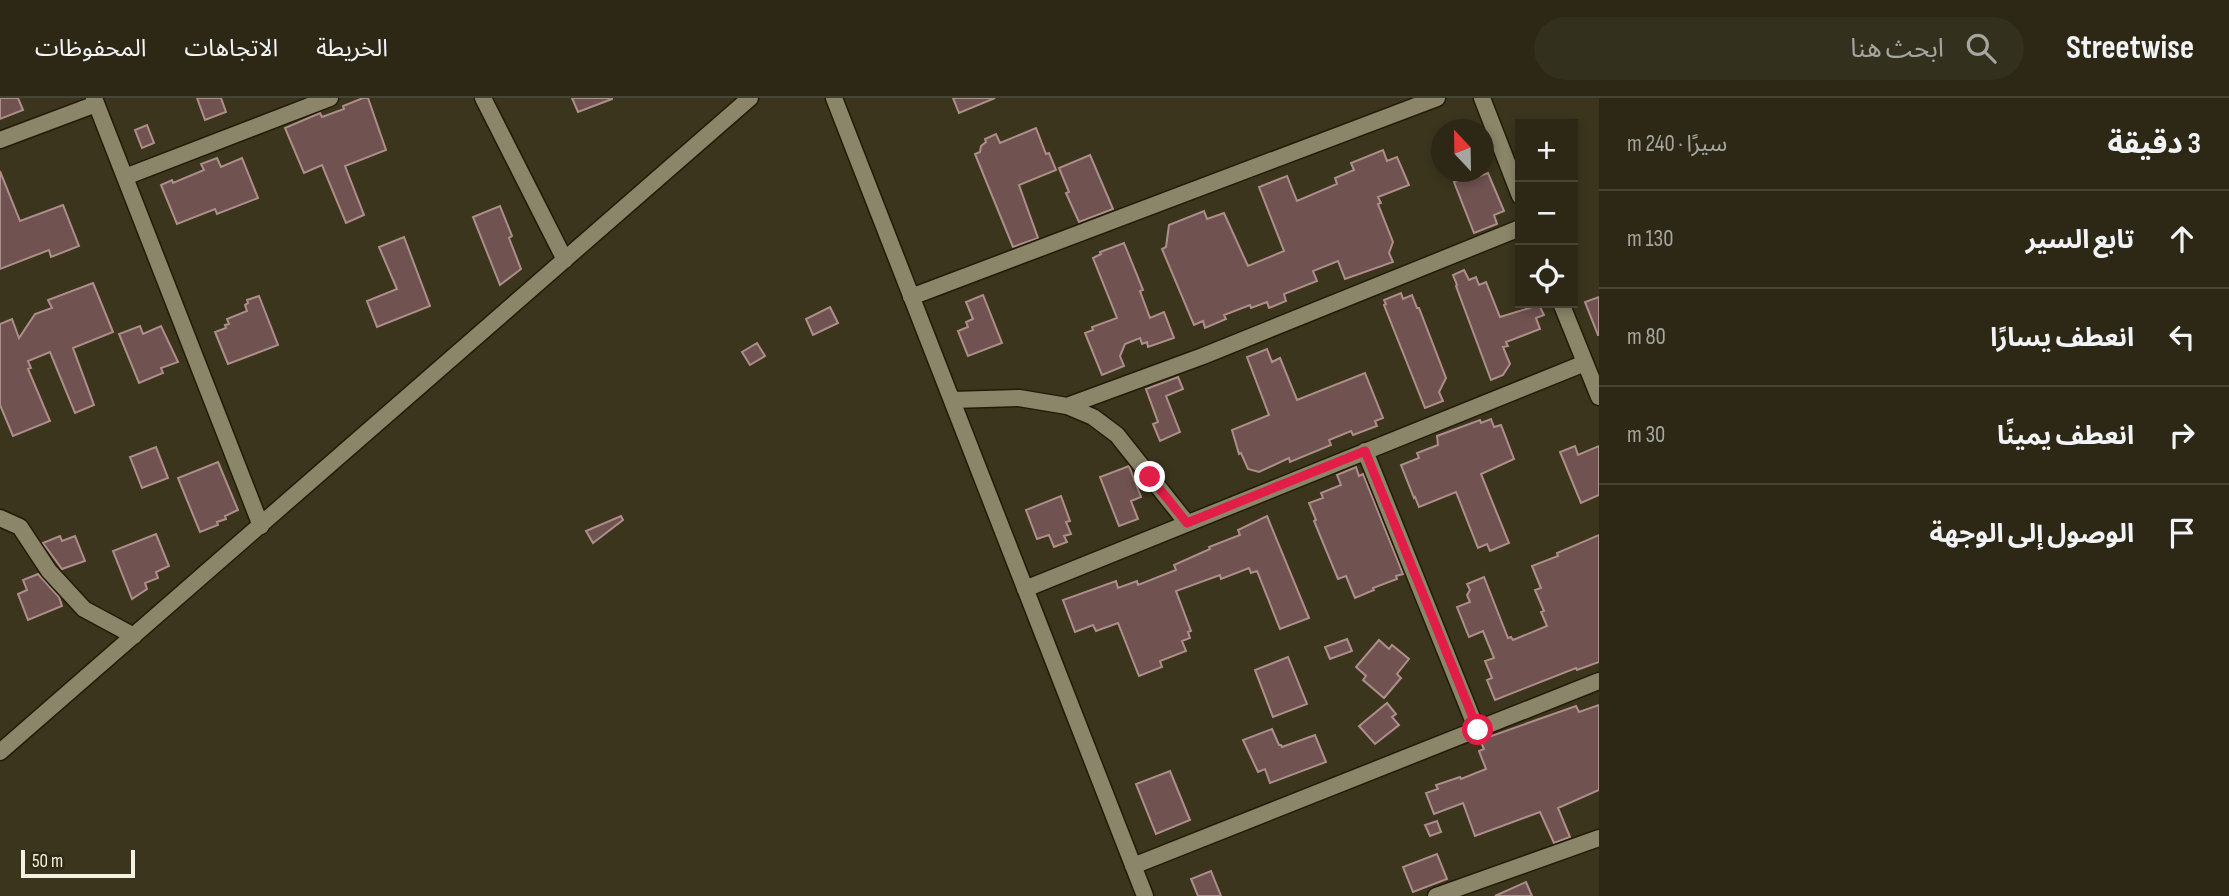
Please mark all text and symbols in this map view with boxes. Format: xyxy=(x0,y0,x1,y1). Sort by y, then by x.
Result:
search box xyxy=(1534,17,2024,80)
text: Streetwise xyxy=(2066,28,2194,68)
icon: search xyxy=(1962,29,2000,67)
text: المحفوظات xyxy=(35,34,146,63)
text: الاتجاهات xyxy=(184,34,278,63)
text: الخريطة xyxy=(316,34,388,63)
text: ابحث هنا xyxy=(1850,34,1944,65)
north arrow xyxy=(1431,119,1494,182)
map controls xyxy=(1515,119,1578,308)
button: + xyxy=(1515,119,1578,182)
text: 3 دقيقة xyxy=(2107,126,2201,162)
text: سيرًا · 240 m xyxy=(1627,130,1727,158)
button: − xyxy=(1515,182,1578,245)
icon: ahead xyxy=(2163,220,2201,258)
text: 130 m xyxy=(1627,225,1673,253)
text: تابع السير xyxy=(2026,225,2134,256)
button: locate xyxy=(1515,245,1578,308)
icon: left xyxy=(2163,318,2201,356)
text: 80 m xyxy=(1627,323,1666,351)
text: انعطف يسارًا xyxy=(1990,323,2134,354)
icon: right xyxy=(2163,416,2201,454)
text: 30 m xyxy=(1627,421,1665,449)
text: انعطف يمينًا xyxy=(1997,421,2134,452)
route end xyxy=(1134,461,1165,492)
icon: arrive xyxy=(2163,514,2201,552)
text: الوصول إلى الوجهة xyxy=(1930,519,2134,550)
route start xyxy=(1462,714,1493,745)
scale bar xyxy=(21,847,135,879)
text: 50 m xyxy=(32,850,63,873)

